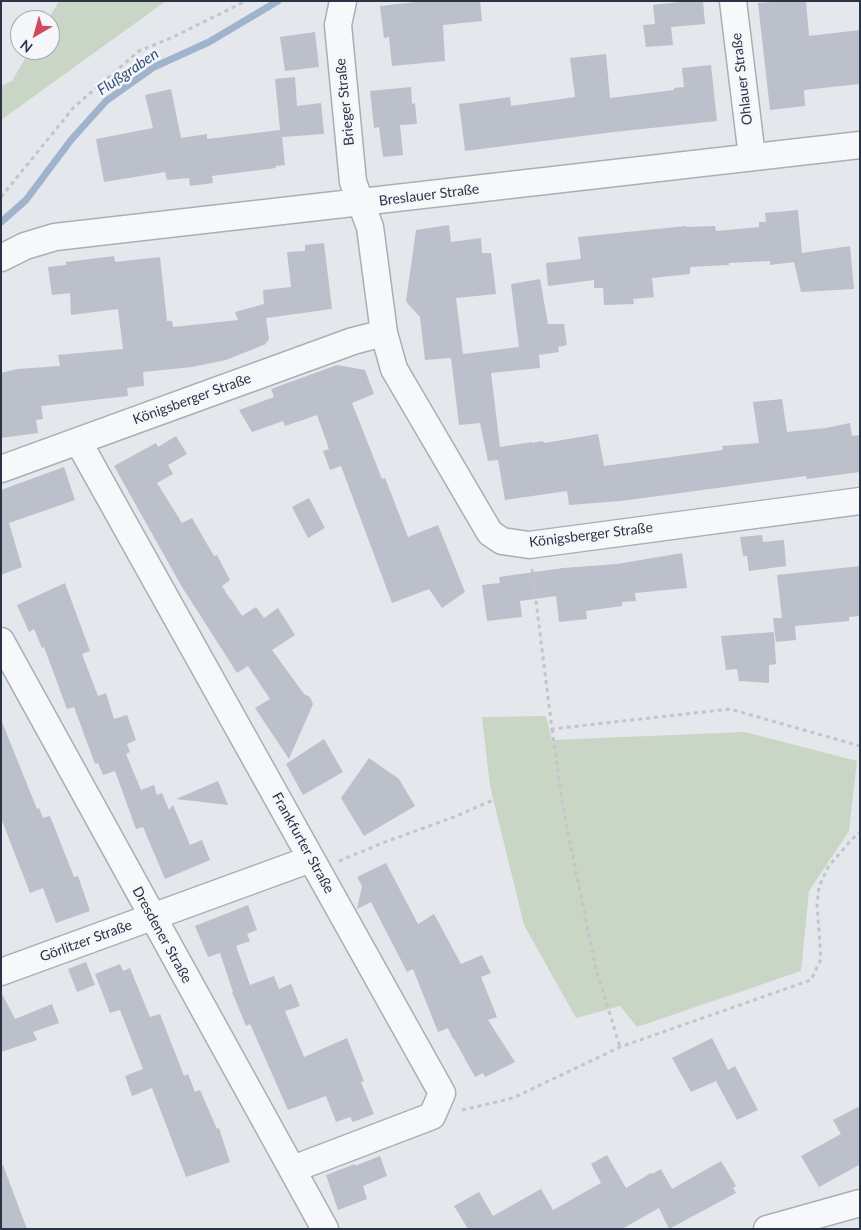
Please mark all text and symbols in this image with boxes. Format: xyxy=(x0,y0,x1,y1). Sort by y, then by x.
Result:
north arrow xyxy=(10,10,60,60)
street label: Ohlauer Straße xyxy=(728,32,756,126)
text: N xyxy=(17,36,36,56)
water label: Flußgraben xyxy=(94,45,162,99)
street label: Brieger Straße xyxy=(332,57,358,147)
street label: Breslauer Straße xyxy=(378,181,480,209)
street label: Königsberger Straße xyxy=(131,370,253,428)
street label: Königsberger Straße xyxy=(528,519,654,551)
street label: Frankfurter Straße xyxy=(268,790,338,896)
street label: Dresdener Straße xyxy=(129,884,195,986)
street label: Görlitzer Straße xyxy=(38,917,134,965)

